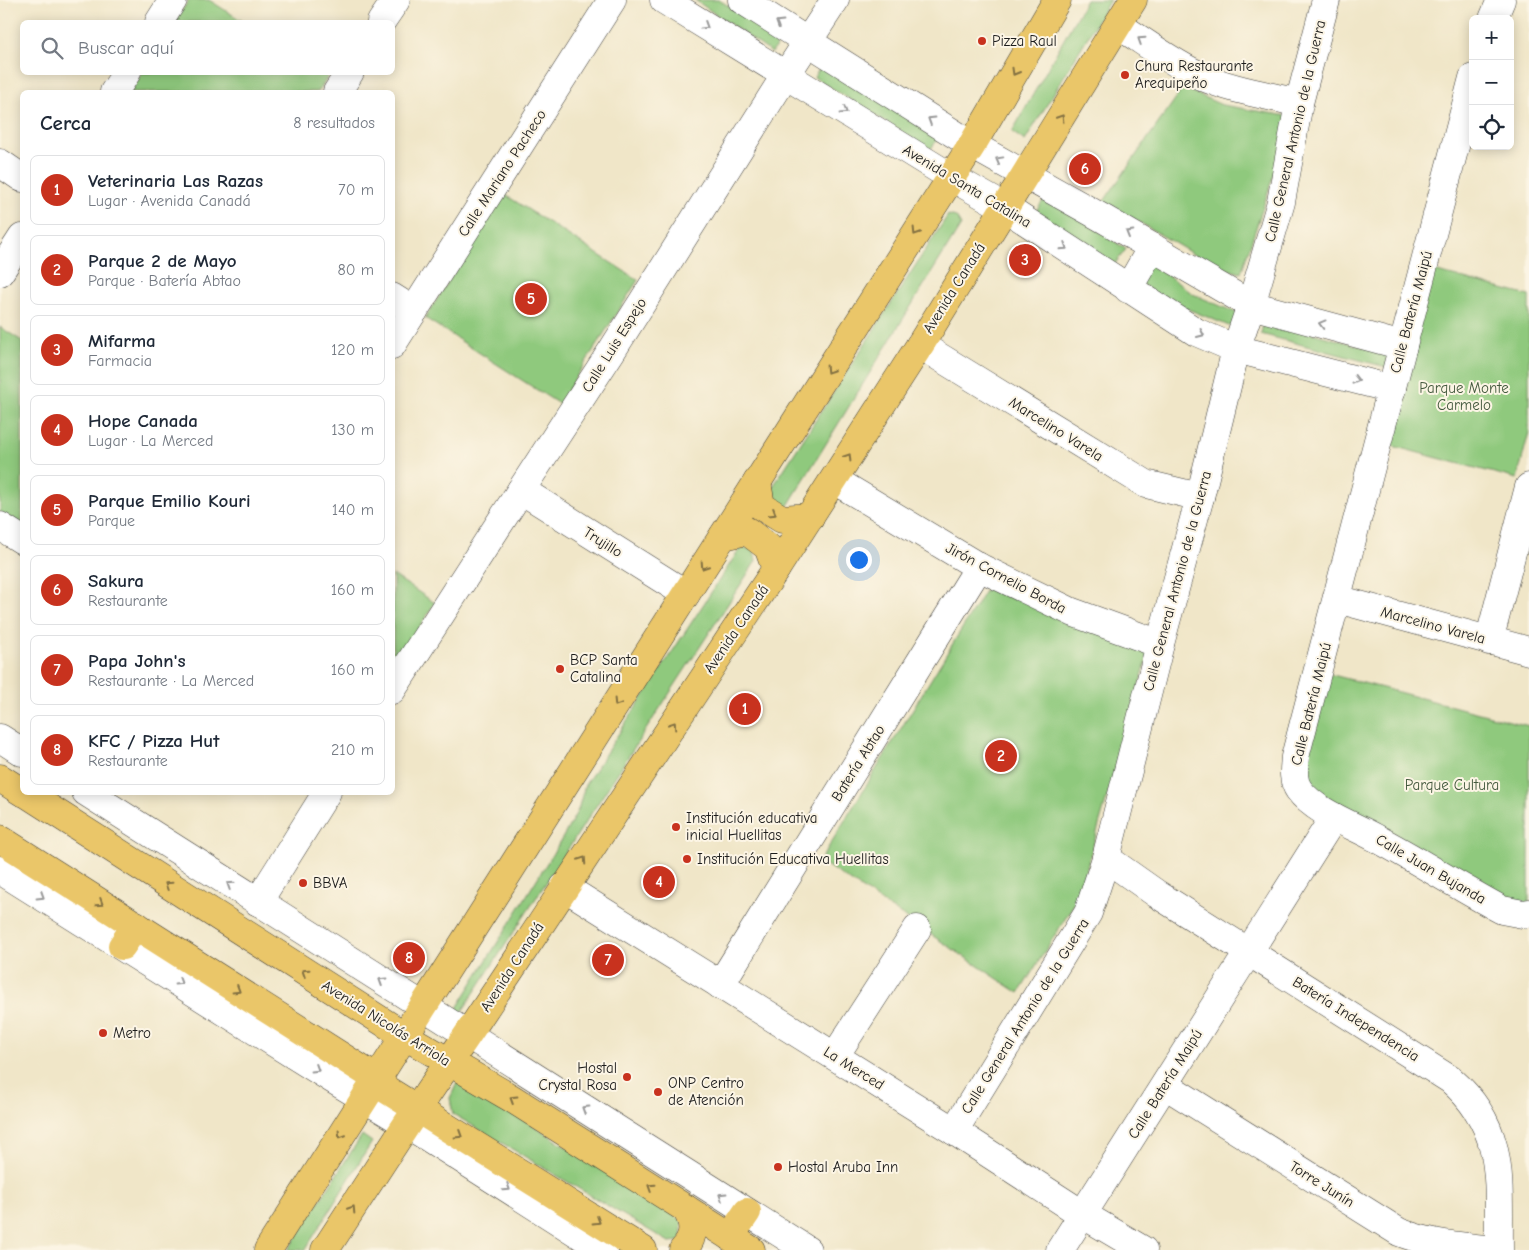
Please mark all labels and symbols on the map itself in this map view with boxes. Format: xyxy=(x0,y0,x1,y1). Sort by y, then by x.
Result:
street label: Calle General Antonio de la Guerra xyxy=(1261,18,1329,244)
one-way arrow xyxy=(700,19,709,29)
one-way arrow xyxy=(775,20,784,30)
place label: Pizza Raul xyxy=(992,32,1057,50)
marker: Pizza Raul xyxy=(976,35,988,47)
one-way arrow xyxy=(1138,36,1147,46)
place label: Chura Restaurante Arequipeño xyxy=(1135,57,1254,92)
one-way arrow xyxy=(1011,67,1021,76)
marker: Chura Restaurante Arequipeño xyxy=(1119,69,1131,81)
one-way arrow xyxy=(838,104,847,114)
street label: Calle Mariano Pacheco xyxy=(454,106,550,240)
one-way arrow xyxy=(1055,114,1064,123)
one-way arrow xyxy=(927,116,936,126)
street label: Avenida Santa Catalina xyxy=(899,140,1035,232)
pin: 6 xyxy=(1069,150,1101,188)
one-way arrow xyxy=(996,156,1005,166)
one-way arrow xyxy=(913,227,922,236)
one-way arrow xyxy=(1125,230,1134,240)
street label: Avenida Canadá xyxy=(919,239,989,337)
one-way arrow xyxy=(1059,240,1068,250)
pin: 3 xyxy=(1009,241,1041,279)
street label: Calle Batería Maipú xyxy=(1386,249,1436,375)
pin: 5 xyxy=(515,280,547,318)
street label: Calle Luis Espejo xyxy=(578,294,650,396)
one-way arrow xyxy=(1318,319,1326,330)
one-way arrow xyxy=(1196,327,1205,338)
one-way arrow xyxy=(825,364,835,373)
one-way arrow xyxy=(1352,374,1361,385)
park label: Parque Monte Carmelo xyxy=(1419,379,1509,414)
street label: Marcelino Varela xyxy=(1006,393,1106,465)
one-way arrow xyxy=(842,453,852,462)
street label: Calle General Antonio de la Guerra xyxy=(1139,469,1215,693)
one-way arrow xyxy=(768,507,777,517)
street label: Trujillo xyxy=(580,523,626,561)
street label: Jirón Cornelio Borda xyxy=(943,539,1069,617)
your location xyxy=(846,547,872,573)
one-way arrow xyxy=(701,560,710,569)
street label: Avenida Canadá xyxy=(700,581,772,677)
street label: Marcelino Varela xyxy=(1379,602,1487,648)
street label: Calle Batería Maipú xyxy=(1287,641,1335,767)
place label: BCP Santa Catalina xyxy=(570,651,638,686)
marker: BCP Santa Catalina xyxy=(554,663,566,675)
pin: 1 xyxy=(729,690,761,728)
one-way arrow xyxy=(613,697,623,706)
one-way arrow xyxy=(667,721,676,730)
street label: Batería Abtao xyxy=(827,721,889,805)
pin: 2 xyxy=(985,737,1017,775)
park label: Parque Cultura xyxy=(1405,776,1499,794)
place label: Institución educativa inicial Huellitas xyxy=(686,809,817,844)
marker: Institución educativa inicial Huellitas xyxy=(670,821,682,833)
street label: Calle Juan Bujanda xyxy=(1373,830,1489,908)
place label: Institución Educativa Huellitas xyxy=(697,850,889,868)
marker: Institución Educativa Huellitas xyxy=(681,853,693,865)
one-way arrow xyxy=(577,856,586,866)
pin: 4 xyxy=(643,863,675,901)
place label: BBVA xyxy=(313,874,348,892)
marker: BBVA xyxy=(297,877,309,889)
one-way arrow xyxy=(165,881,174,891)
one-way arrow xyxy=(227,882,236,891)
one-way arrow xyxy=(36,889,45,899)
one-way arrow xyxy=(95,896,104,906)
street label: Calle General Antonio de la Guerra xyxy=(957,915,1093,1117)
street label: Avenida Canadá xyxy=(476,919,548,1015)
pin: 8 xyxy=(393,939,425,977)
pin: 7 xyxy=(592,941,624,979)
one-way arrow xyxy=(302,969,311,978)
street label: Batería Independencia xyxy=(1289,973,1423,1065)
one-way arrow xyxy=(173,976,182,985)
street label: Avenida Nicolás Arriola xyxy=(318,976,454,1070)
one-way arrow xyxy=(379,978,388,988)
one-way arrow xyxy=(232,984,241,993)
place label: Metro xyxy=(113,1024,151,1042)
street label: Calle Batería Maipú xyxy=(1124,1026,1206,1142)
marker: Metro xyxy=(97,1027,109,1039)
street label: La Merced xyxy=(820,1042,888,1094)
place label: Hostal Crystal Rosa xyxy=(538,1059,617,1094)
one-way arrow xyxy=(311,1062,320,1072)
marker: Hostal Crystal Rosa xyxy=(621,1071,633,1083)
place label: ONP Centro de Atención xyxy=(668,1074,744,1109)
marker: ONP Centro de Atención xyxy=(652,1086,664,1098)
one-way arrow xyxy=(510,1096,519,1106)
one-way arrow xyxy=(581,1105,590,1115)
one-way arrow xyxy=(338,1129,347,1138)
one-way arrow xyxy=(453,1129,462,1139)
street label: Torre Junín xyxy=(1286,1157,1358,1211)
place label: Hostal Aruba Inn xyxy=(788,1158,898,1176)
marker: Hostal Aruba Inn xyxy=(772,1161,784,1173)
one-way arrow xyxy=(501,1182,510,1191)
one-way arrow xyxy=(647,1183,656,1193)
one-way arrow xyxy=(718,1193,727,1202)
one-way arrow xyxy=(345,1205,355,1214)
one-way arrow xyxy=(591,1215,600,1225)

